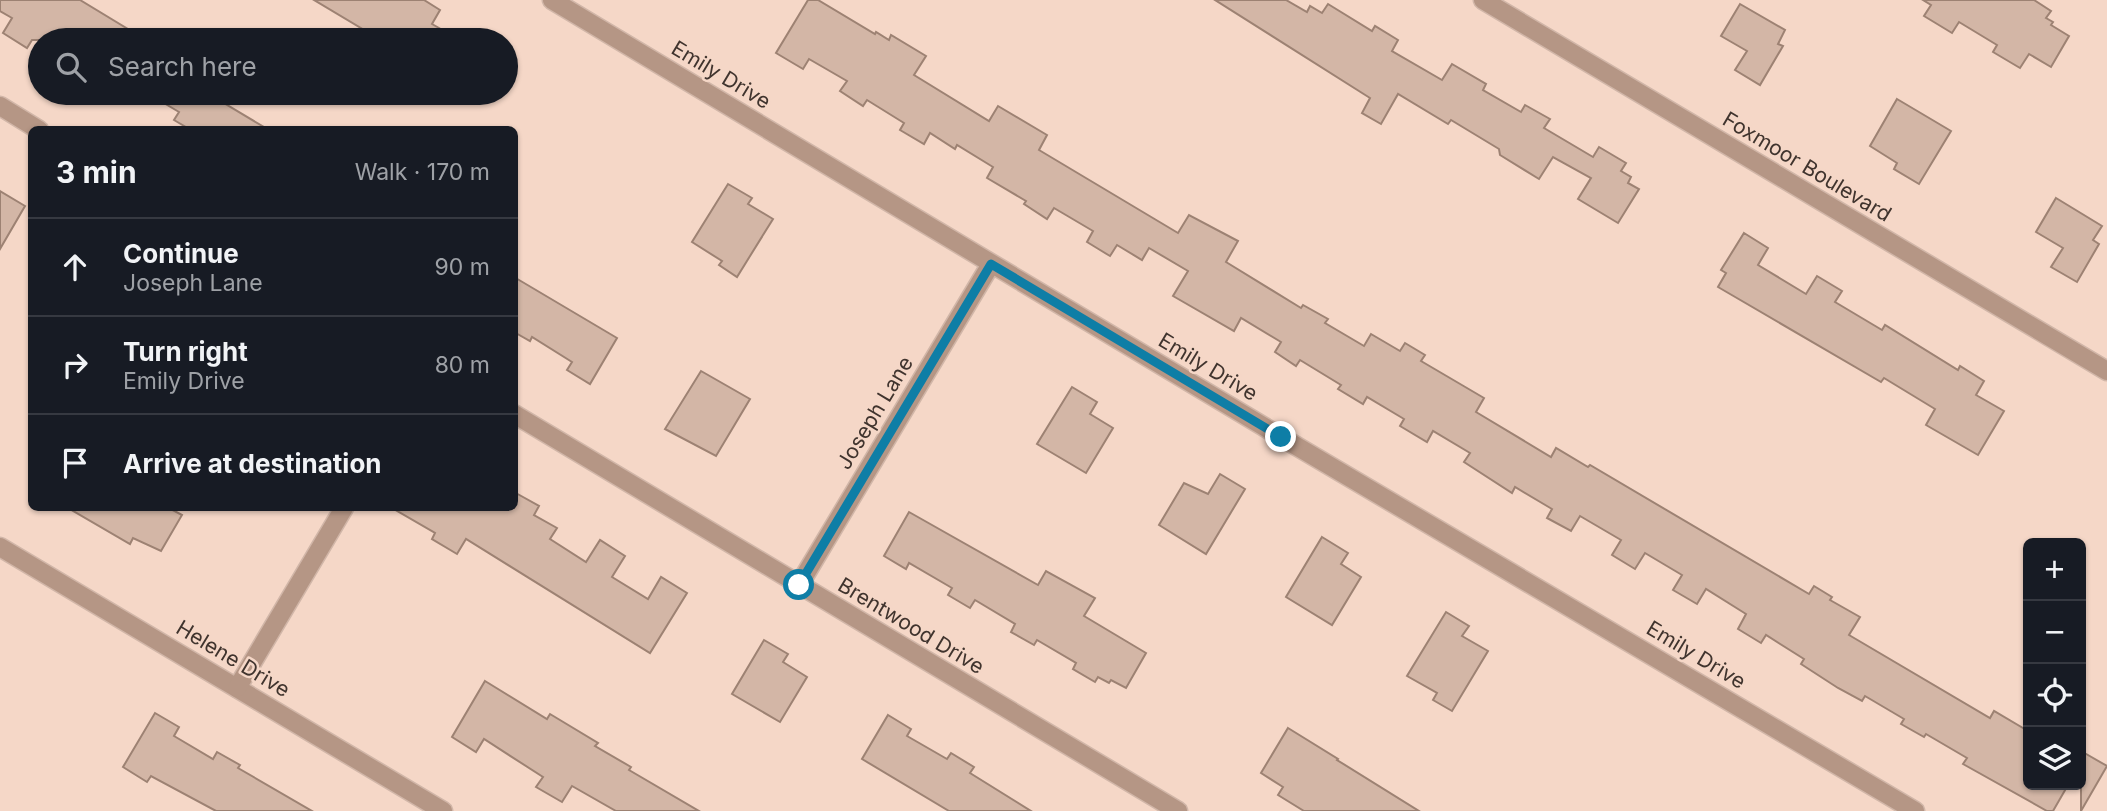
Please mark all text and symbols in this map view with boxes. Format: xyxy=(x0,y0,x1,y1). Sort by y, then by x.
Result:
search box xyxy=(28,28,518,105)
street label: Emily Drive xyxy=(667,35,775,114)
icon: search xyxy=(52,48,90,86)
text: Search here xyxy=(108,51,257,82)
street label: Foxmoor Boulevard xyxy=(1718,106,1896,227)
text: 3 min xyxy=(56,154,137,190)
text: Walk · 170 m xyxy=(355,158,490,186)
text: Continue xyxy=(123,238,239,269)
icon: ahead xyxy=(56,248,94,286)
text: 90 m xyxy=(435,253,490,281)
text: Joseph Lane xyxy=(123,269,263,297)
street label: Emily Drive xyxy=(1154,327,1262,406)
text: Turn right xyxy=(123,336,248,367)
icon: right xyxy=(56,346,94,384)
text: 80 m xyxy=(435,351,490,379)
street label: Joseph Lane xyxy=(831,352,918,474)
text: Emily Drive xyxy=(123,367,245,395)
route end xyxy=(1265,421,1296,452)
icon: arrive xyxy=(56,444,94,482)
text: Arrive at destination xyxy=(123,448,382,479)
map controls xyxy=(2023,538,2086,790)
button: + xyxy=(2023,538,2086,601)
route start xyxy=(783,569,814,600)
street label: Brentwood Drive xyxy=(834,572,989,679)
button: − xyxy=(2023,601,2086,664)
street label: Helene Drive xyxy=(172,615,294,702)
street label: Emily Drive xyxy=(1642,615,1750,694)
button: locate xyxy=(2023,664,2086,727)
button: layers xyxy=(2023,727,2086,790)

